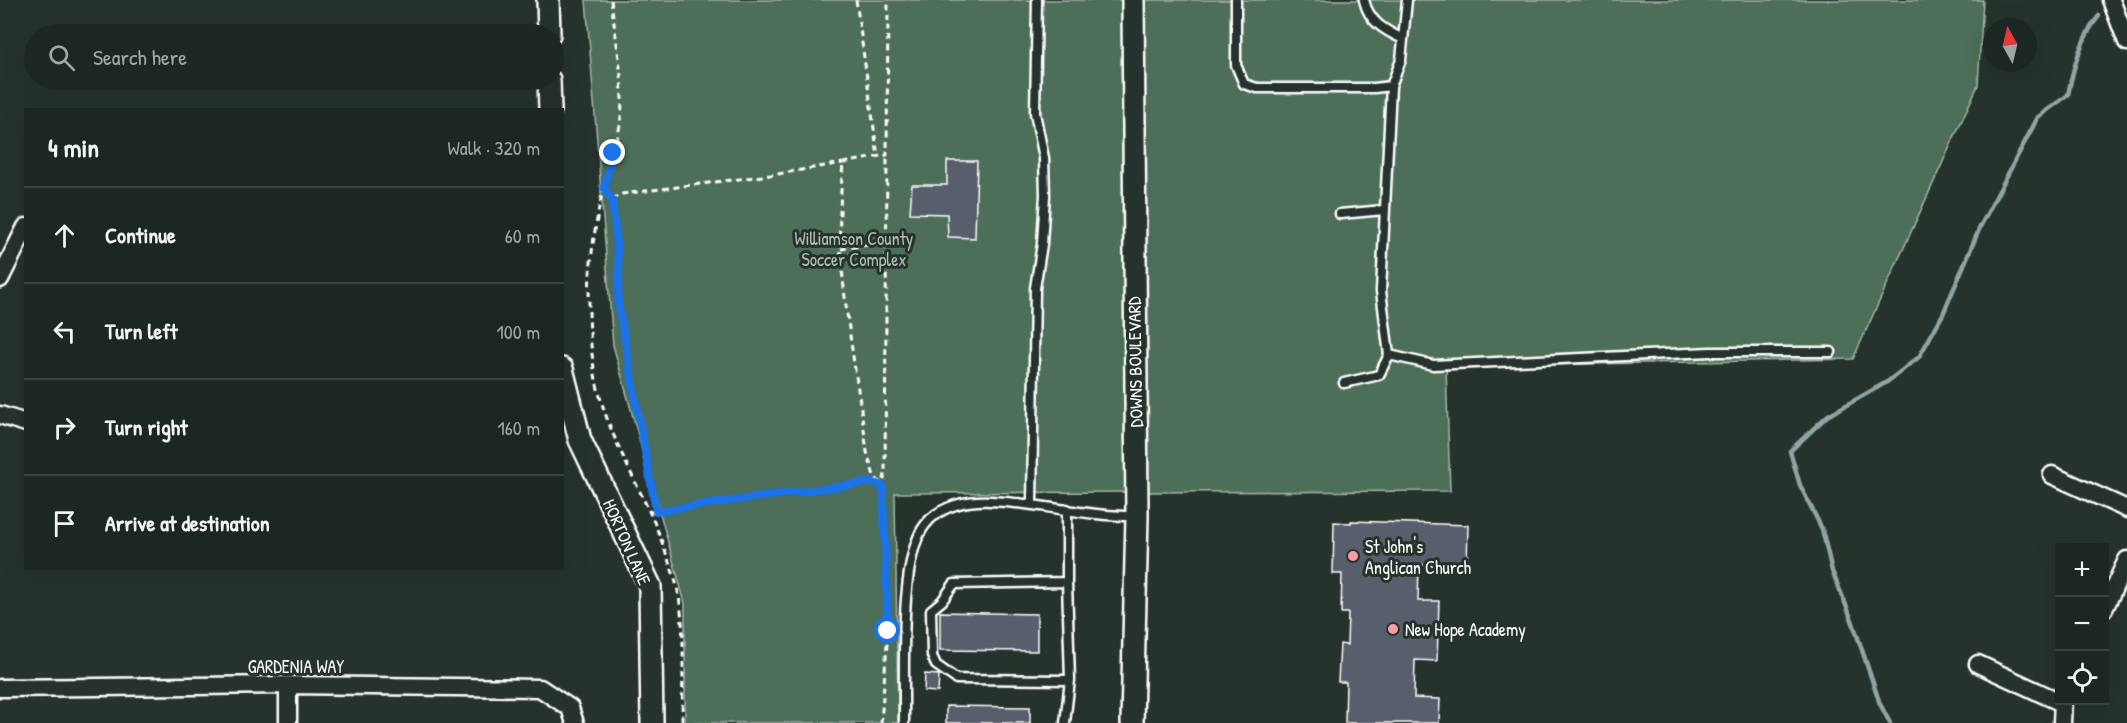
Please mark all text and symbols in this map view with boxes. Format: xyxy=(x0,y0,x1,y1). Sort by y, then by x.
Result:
north arrow xyxy=(1983,18,2037,72)
search box xyxy=(24,24,564,90)
icon: search xyxy=(45,41,78,74)
text: Search here xyxy=(93,42,187,72)
text: 4 min xyxy=(48,130,99,165)
text: Walk · 320 m xyxy=(448,134,540,161)
route end xyxy=(599,139,625,165)
icon: ahead xyxy=(48,219,81,252)
text: Continue xyxy=(105,220,176,250)
text: 60 m xyxy=(505,222,540,249)
park label: Williamson County Soccer Complex xyxy=(795,226,914,272)
street label: DOWNS BOULEVARD xyxy=(1121,296,1149,428)
icon: left xyxy=(48,315,81,348)
text: Turn left xyxy=(105,316,178,346)
text: 100 m xyxy=(497,318,540,345)
icon: right xyxy=(48,411,81,444)
text: Turn right xyxy=(105,412,188,442)
text: 160 m xyxy=(498,414,540,441)
street label: HORTON LANE xyxy=(597,495,657,589)
icon: arrive xyxy=(48,507,81,540)
text: Arrive at destination xyxy=(105,508,270,538)
place label: St John's Anglican Church xyxy=(1365,534,1472,580)
map controls xyxy=(2055,543,2109,705)
button: + xyxy=(2055,543,2109,597)
marker: St John's Anglican Church xyxy=(1346,549,1360,563)
button: − xyxy=(2055,597,2109,651)
route start xyxy=(874,617,900,643)
place label: New Hope Academy xyxy=(1405,617,1526,642)
marker: New Hope Academy xyxy=(1386,622,1400,636)
button: locate xyxy=(2055,651,2109,705)
street label: GARDENIA WAY xyxy=(248,654,344,679)

